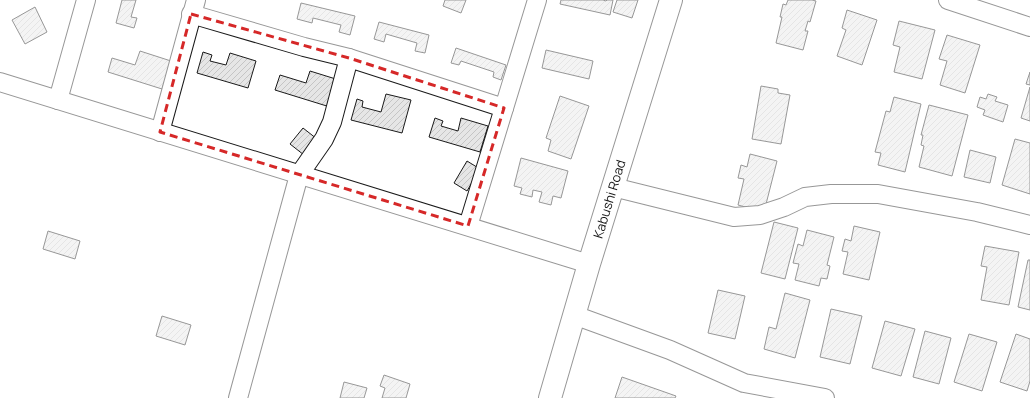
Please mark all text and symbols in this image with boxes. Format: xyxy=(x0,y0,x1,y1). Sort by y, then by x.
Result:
street label: Kabushi Road xyxy=(588,157,630,241)

